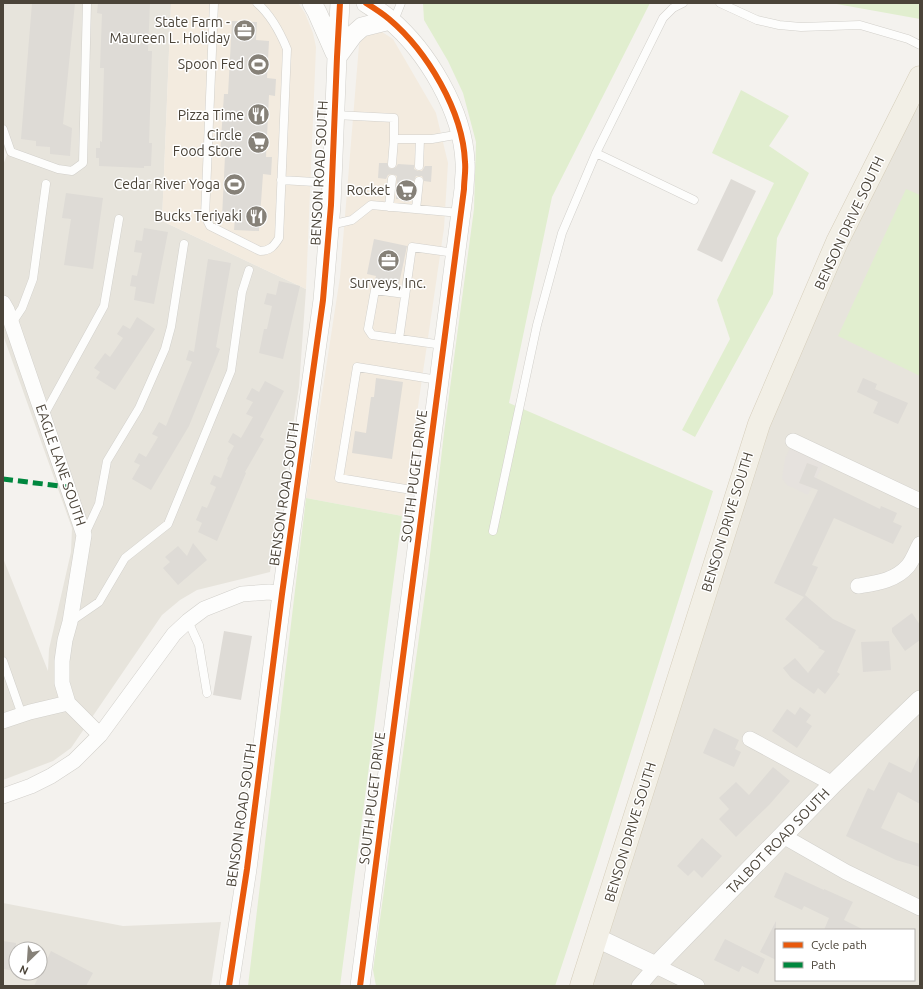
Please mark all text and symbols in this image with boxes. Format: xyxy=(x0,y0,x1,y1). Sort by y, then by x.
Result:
place label: State Farm - Maureen L. Holiday xyxy=(109,14,230,46)
office icon: State Farm - Maureen L. Holiday xyxy=(232,17,258,43)
sports icon: Spoon Fed xyxy=(246,51,272,77)
place label: Spoon Fed xyxy=(178,56,244,72)
street label: BENSON ROAD SOUTH xyxy=(307,100,331,246)
restaurant icon: Pizza Time xyxy=(246,102,272,128)
place label: Pizza Time xyxy=(178,107,244,123)
place label: Circle Food Store xyxy=(173,127,242,159)
supermarket icon: Circle Food Store xyxy=(245,130,271,156)
street label: BENSON DRIVE SOUTH xyxy=(811,154,887,292)
sports icon: Cedar River Yoga xyxy=(222,171,248,197)
place label: Cedar River Yoga xyxy=(114,176,220,192)
supermarket icon: Rocket xyxy=(393,177,419,203)
place label: Rocket xyxy=(347,182,390,198)
restaurant icon: Bucks Teriyaki xyxy=(244,203,270,229)
place label: Bucks Teriyaki xyxy=(154,208,242,224)
office icon: Surveys, Inc. xyxy=(375,248,401,274)
place label: Surveys, Inc. xyxy=(350,275,426,291)
street label: EAGLE LANE SOUTH xyxy=(33,402,89,528)
street label: SOUTH PUGET DRIVE xyxy=(398,409,430,543)
street label: BENSON ROAD SOUTH xyxy=(266,421,302,567)
street label: BENSON DRIVE SOUTH xyxy=(698,450,756,594)
street label: SOUTH PUGET DRIVE xyxy=(356,731,388,865)
street label: BENSON ROAD SOUTH xyxy=(223,742,259,888)
street label: BENSON DRIVE SOUTH xyxy=(601,760,659,904)
street label: TALBOT ROAD SOUTH xyxy=(723,785,833,897)
legend xyxy=(775,929,915,981)
text: Cycle path xyxy=(811,938,867,951)
north arrow xyxy=(8,941,48,981)
text: Path xyxy=(811,958,836,971)
text: N xyxy=(18,963,30,977)

